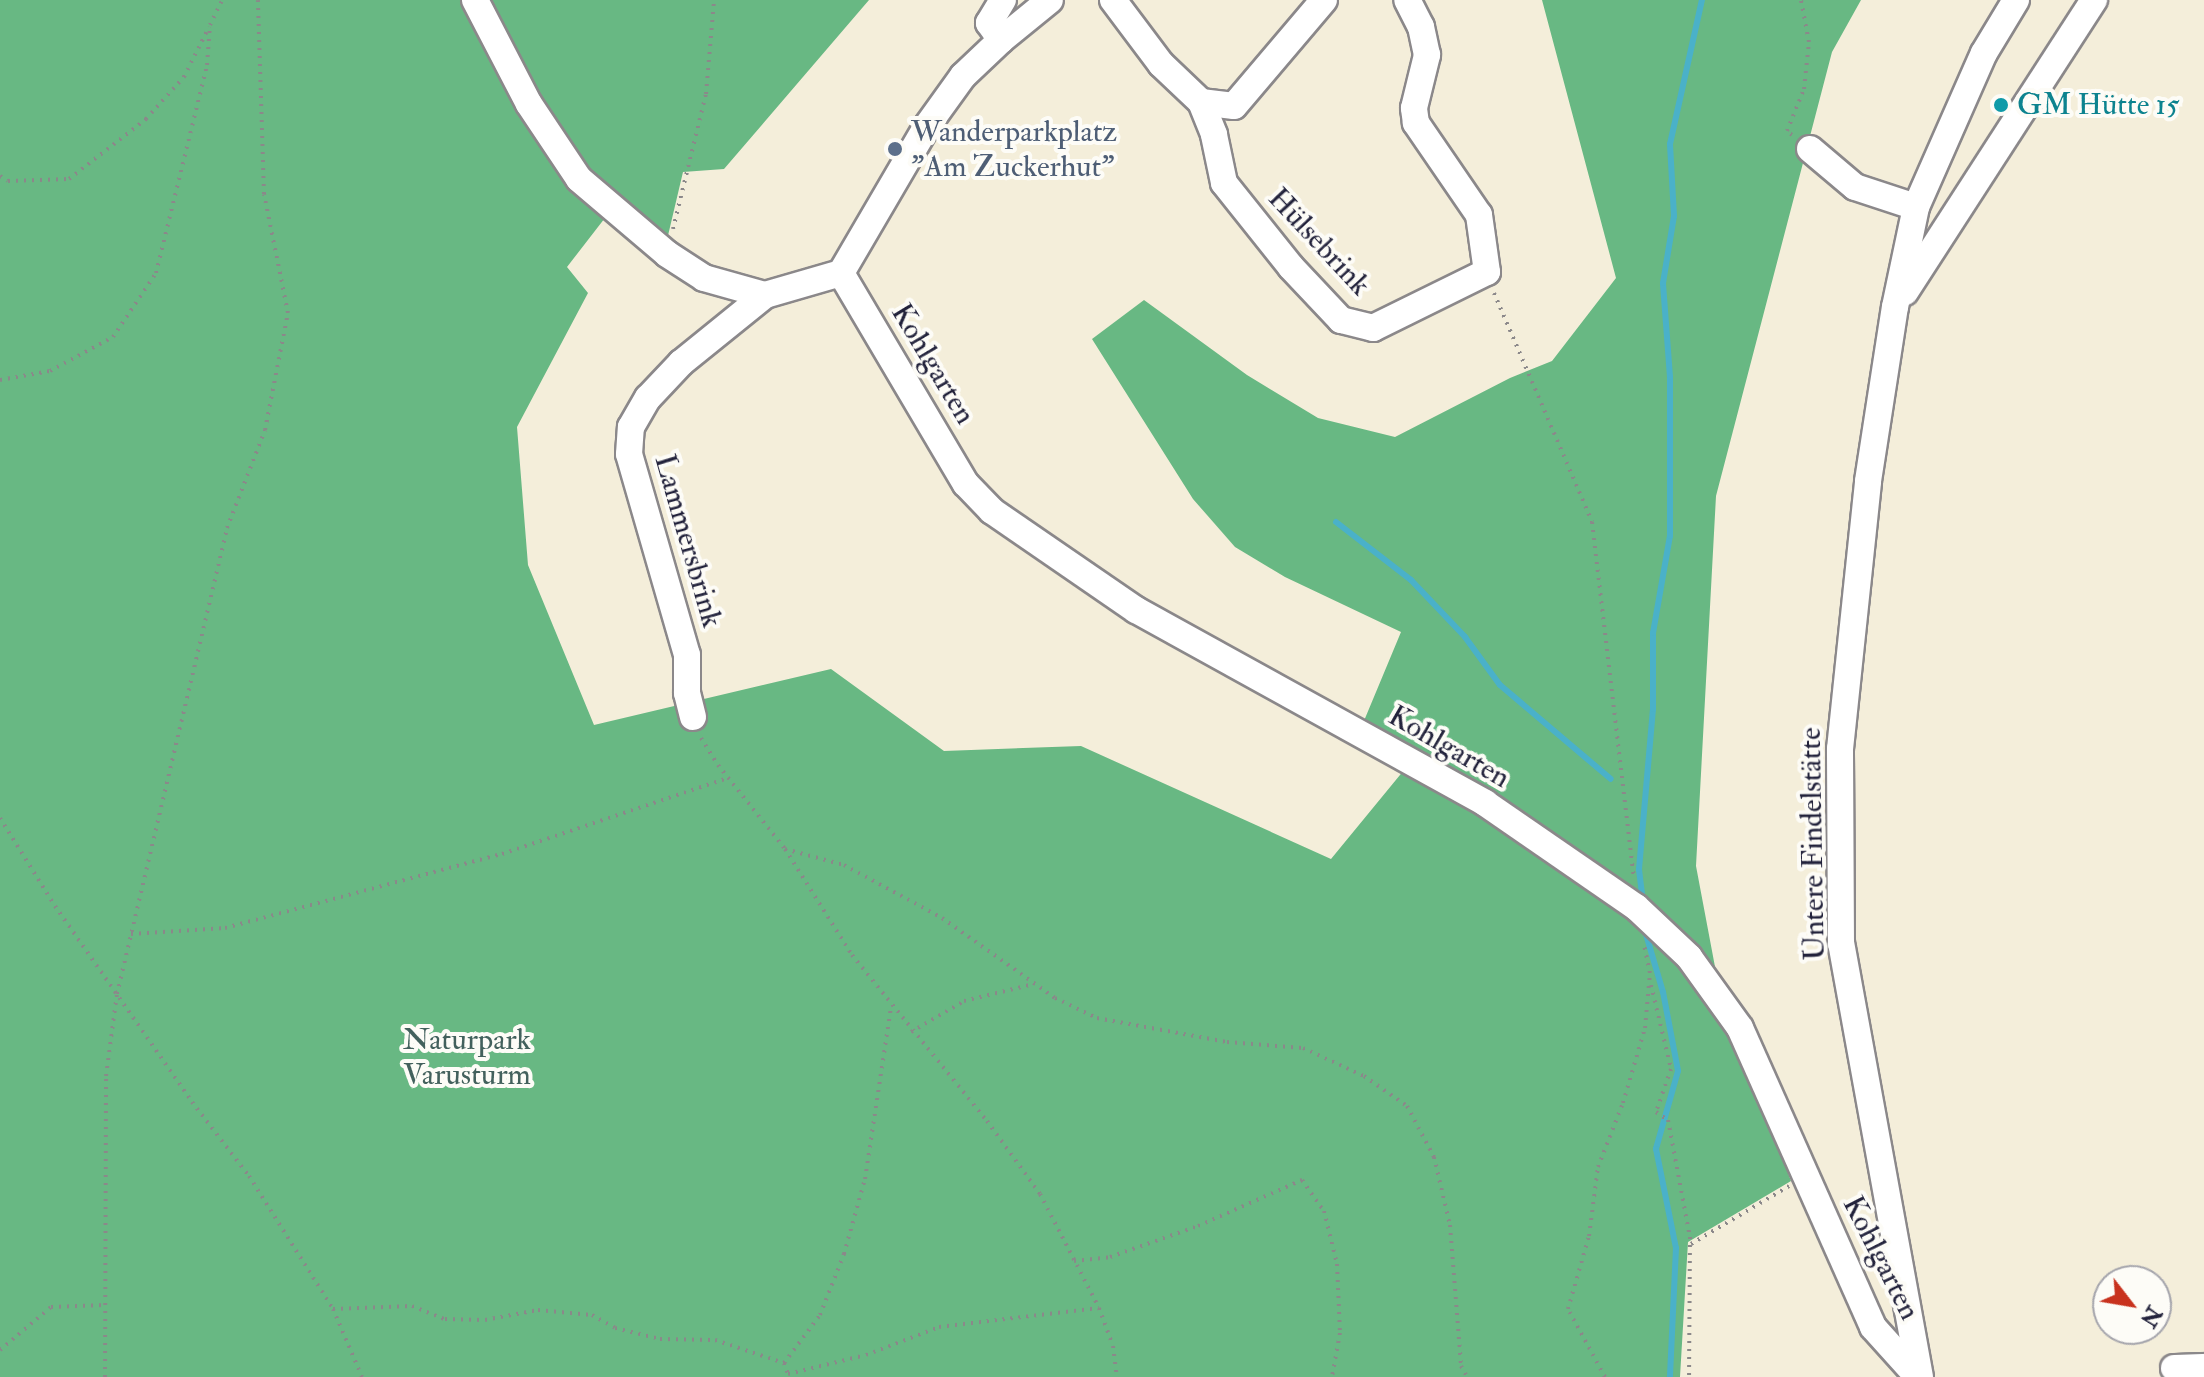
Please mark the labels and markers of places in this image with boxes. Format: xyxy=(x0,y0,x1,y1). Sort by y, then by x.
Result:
place label: GM Hütte 15 xyxy=(2017,87,2179,123)
marker: GM Hütte 15 xyxy=(1992,96,2010,114)
place label: Wanderparkplatz "Am Zuckerhut" xyxy=(911,114,1117,184)
marker: Wanderparkplatz "Am Zuckerhut" xyxy=(886,140,904,158)

